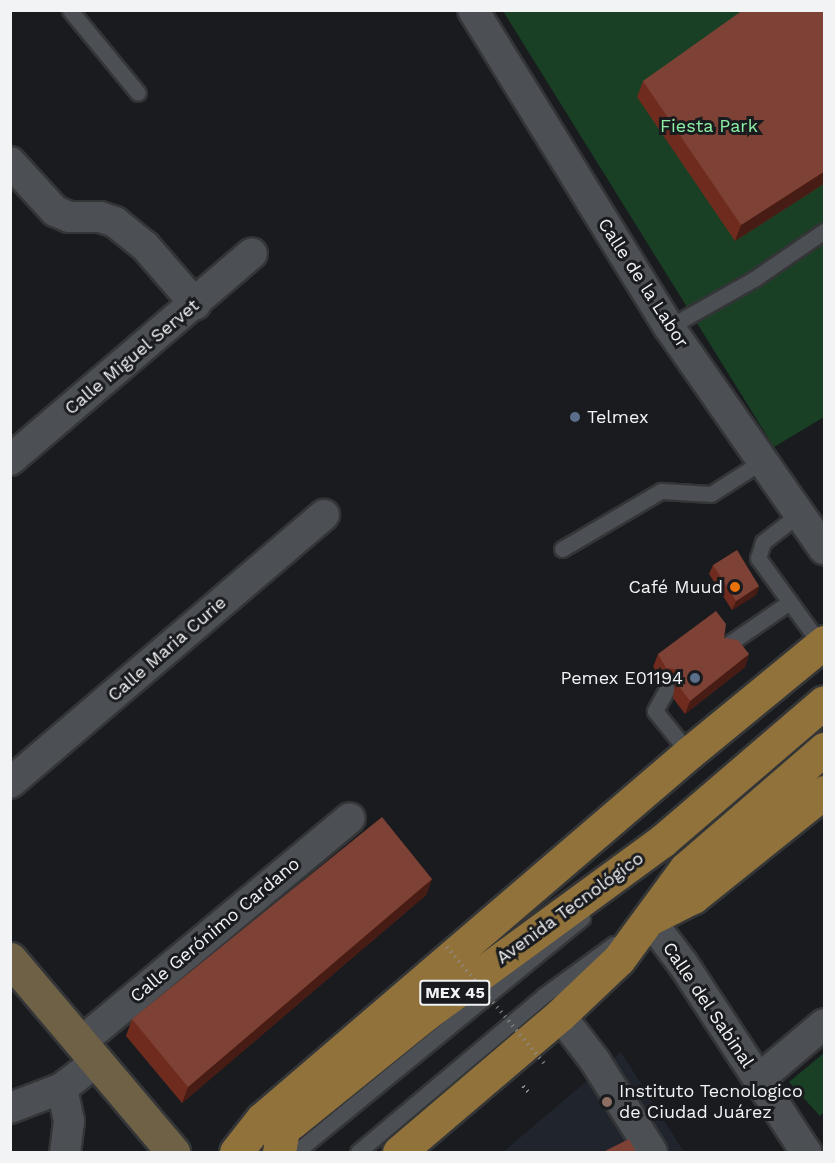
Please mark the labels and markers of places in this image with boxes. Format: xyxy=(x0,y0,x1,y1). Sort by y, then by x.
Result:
place label: Telmex xyxy=(587,406,649,428)
marker: Telmex xyxy=(568,410,582,424)
place label: Café Muud xyxy=(628,576,723,598)
marker: Café Muud xyxy=(728,580,742,594)
place label: Pemex E01194 xyxy=(560,667,683,689)
marker: Pemex E01194 xyxy=(688,671,702,685)
place label: Instituto Tecnologico de Ciudad Juárez xyxy=(619,1081,803,1124)
marker: Instituto Tecnologico de Ciudad Juárez xyxy=(600,1095,614,1109)

